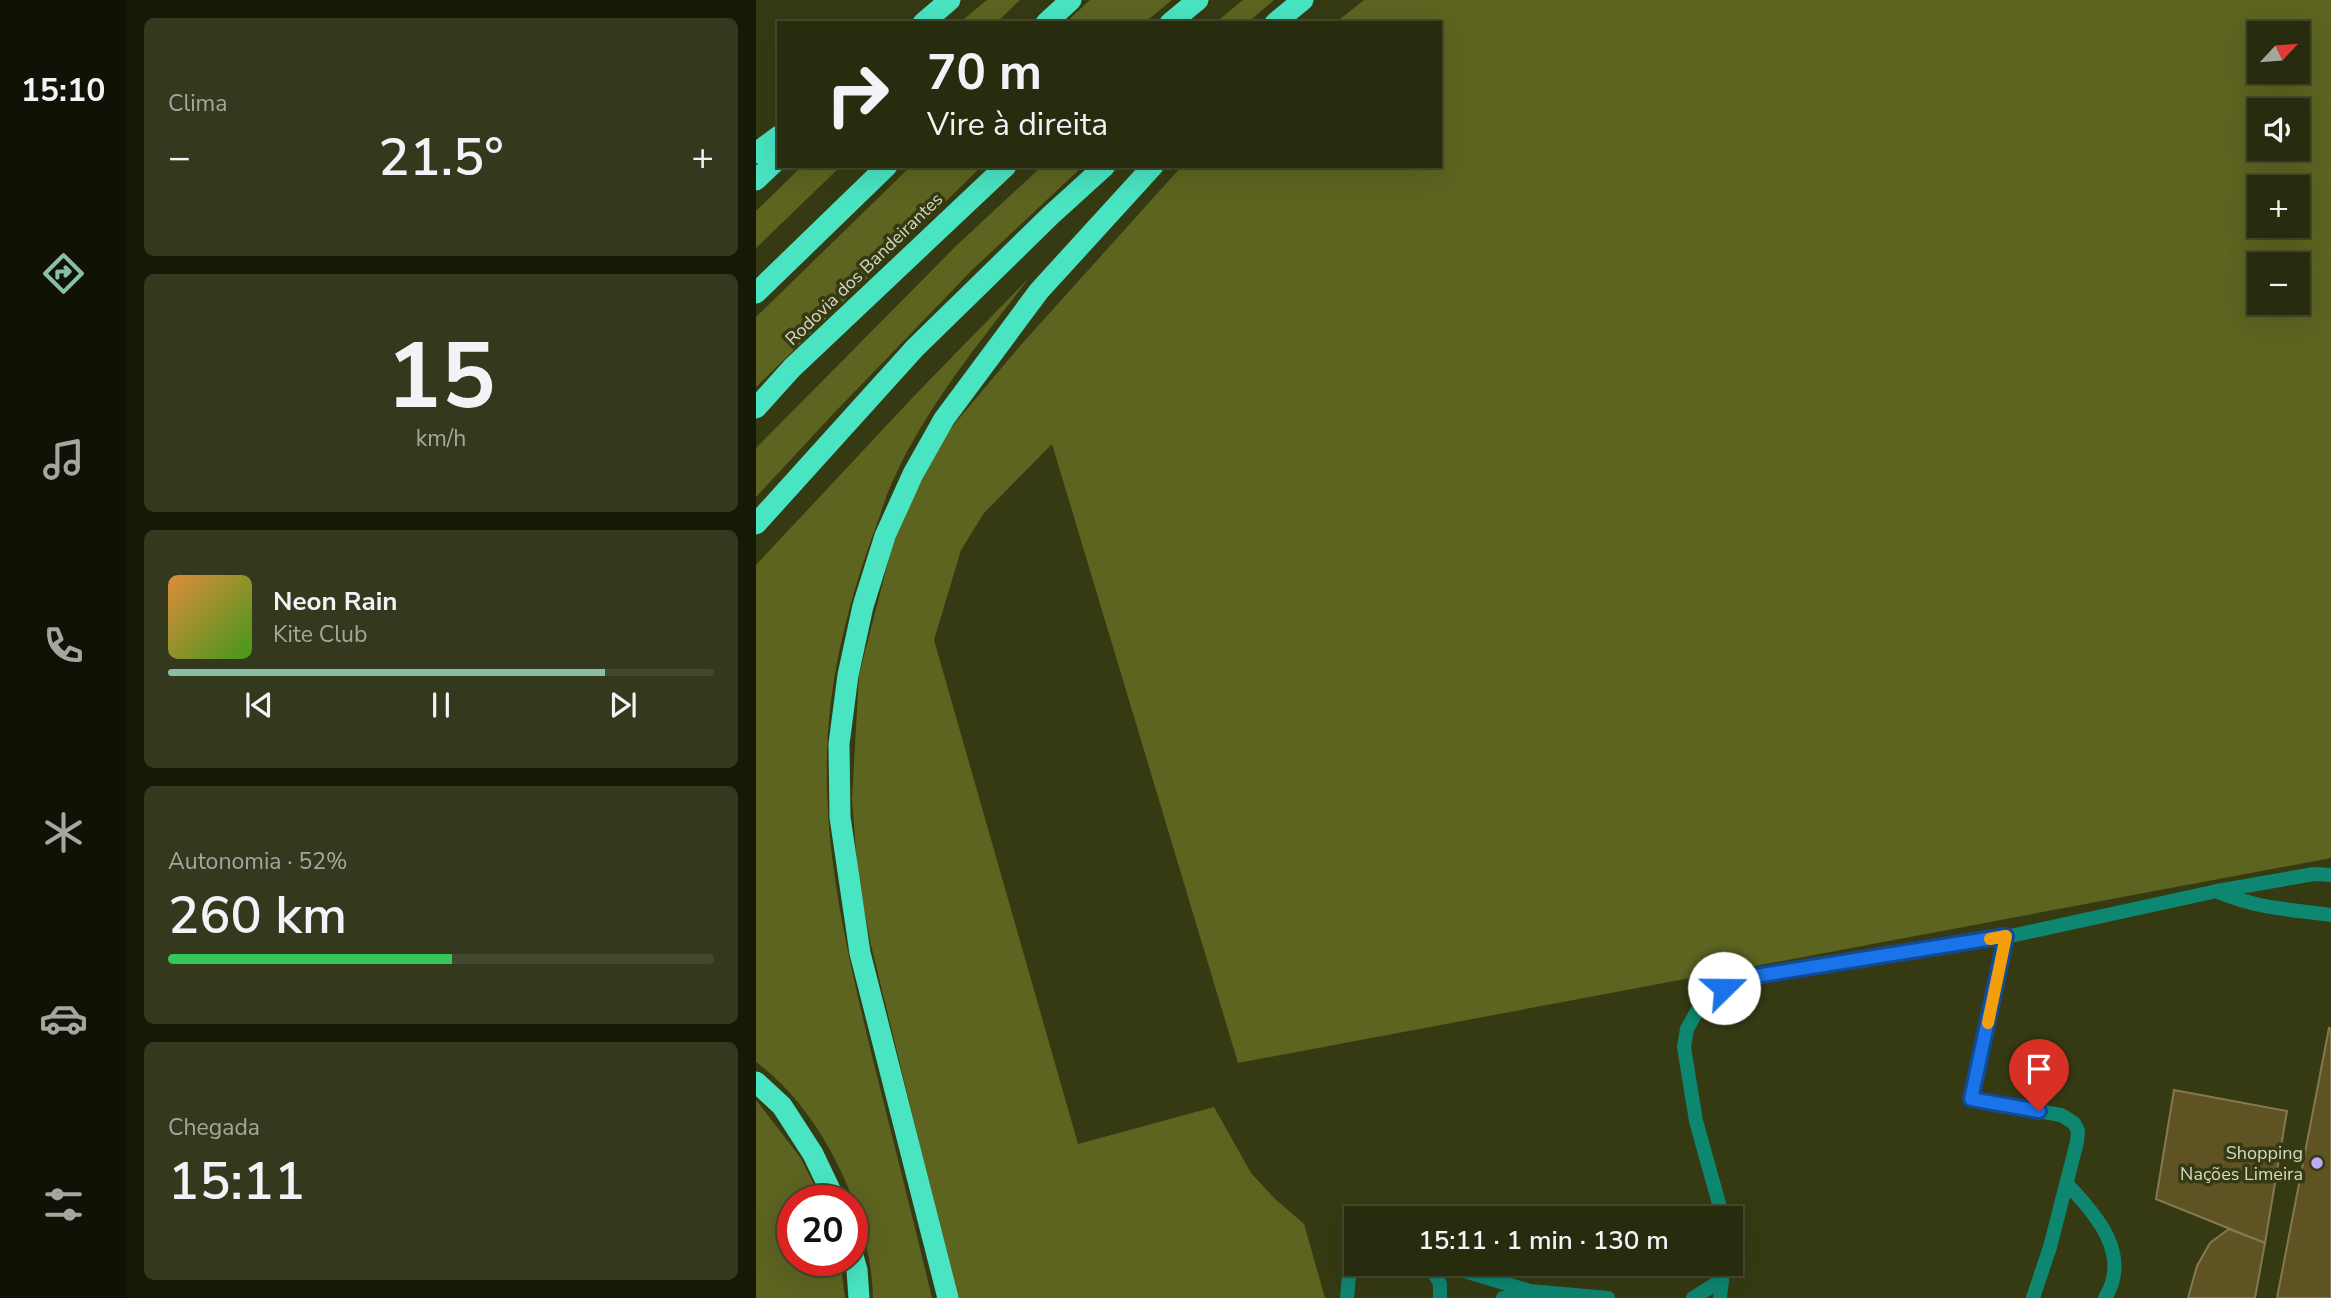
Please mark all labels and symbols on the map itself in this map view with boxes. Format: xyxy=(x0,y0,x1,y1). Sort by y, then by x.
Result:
north arrow xyxy=(2247,21,2310,84)
street label: Rodovia dos Bandeirantes xyxy=(780,187,948,351)
position arrow xyxy=(1687,951,1761,1025)
pin xyxy=(2009,1039,2069,1111)
place label: Shopping Nações Limeira xyxy=(2180,1141,2303,1186)
marker: Shopping Nações Limeira xyxy=(2309,1155,2325,1171)
speed limit sign: 20 xyxy=(777,1185,868,1276)

